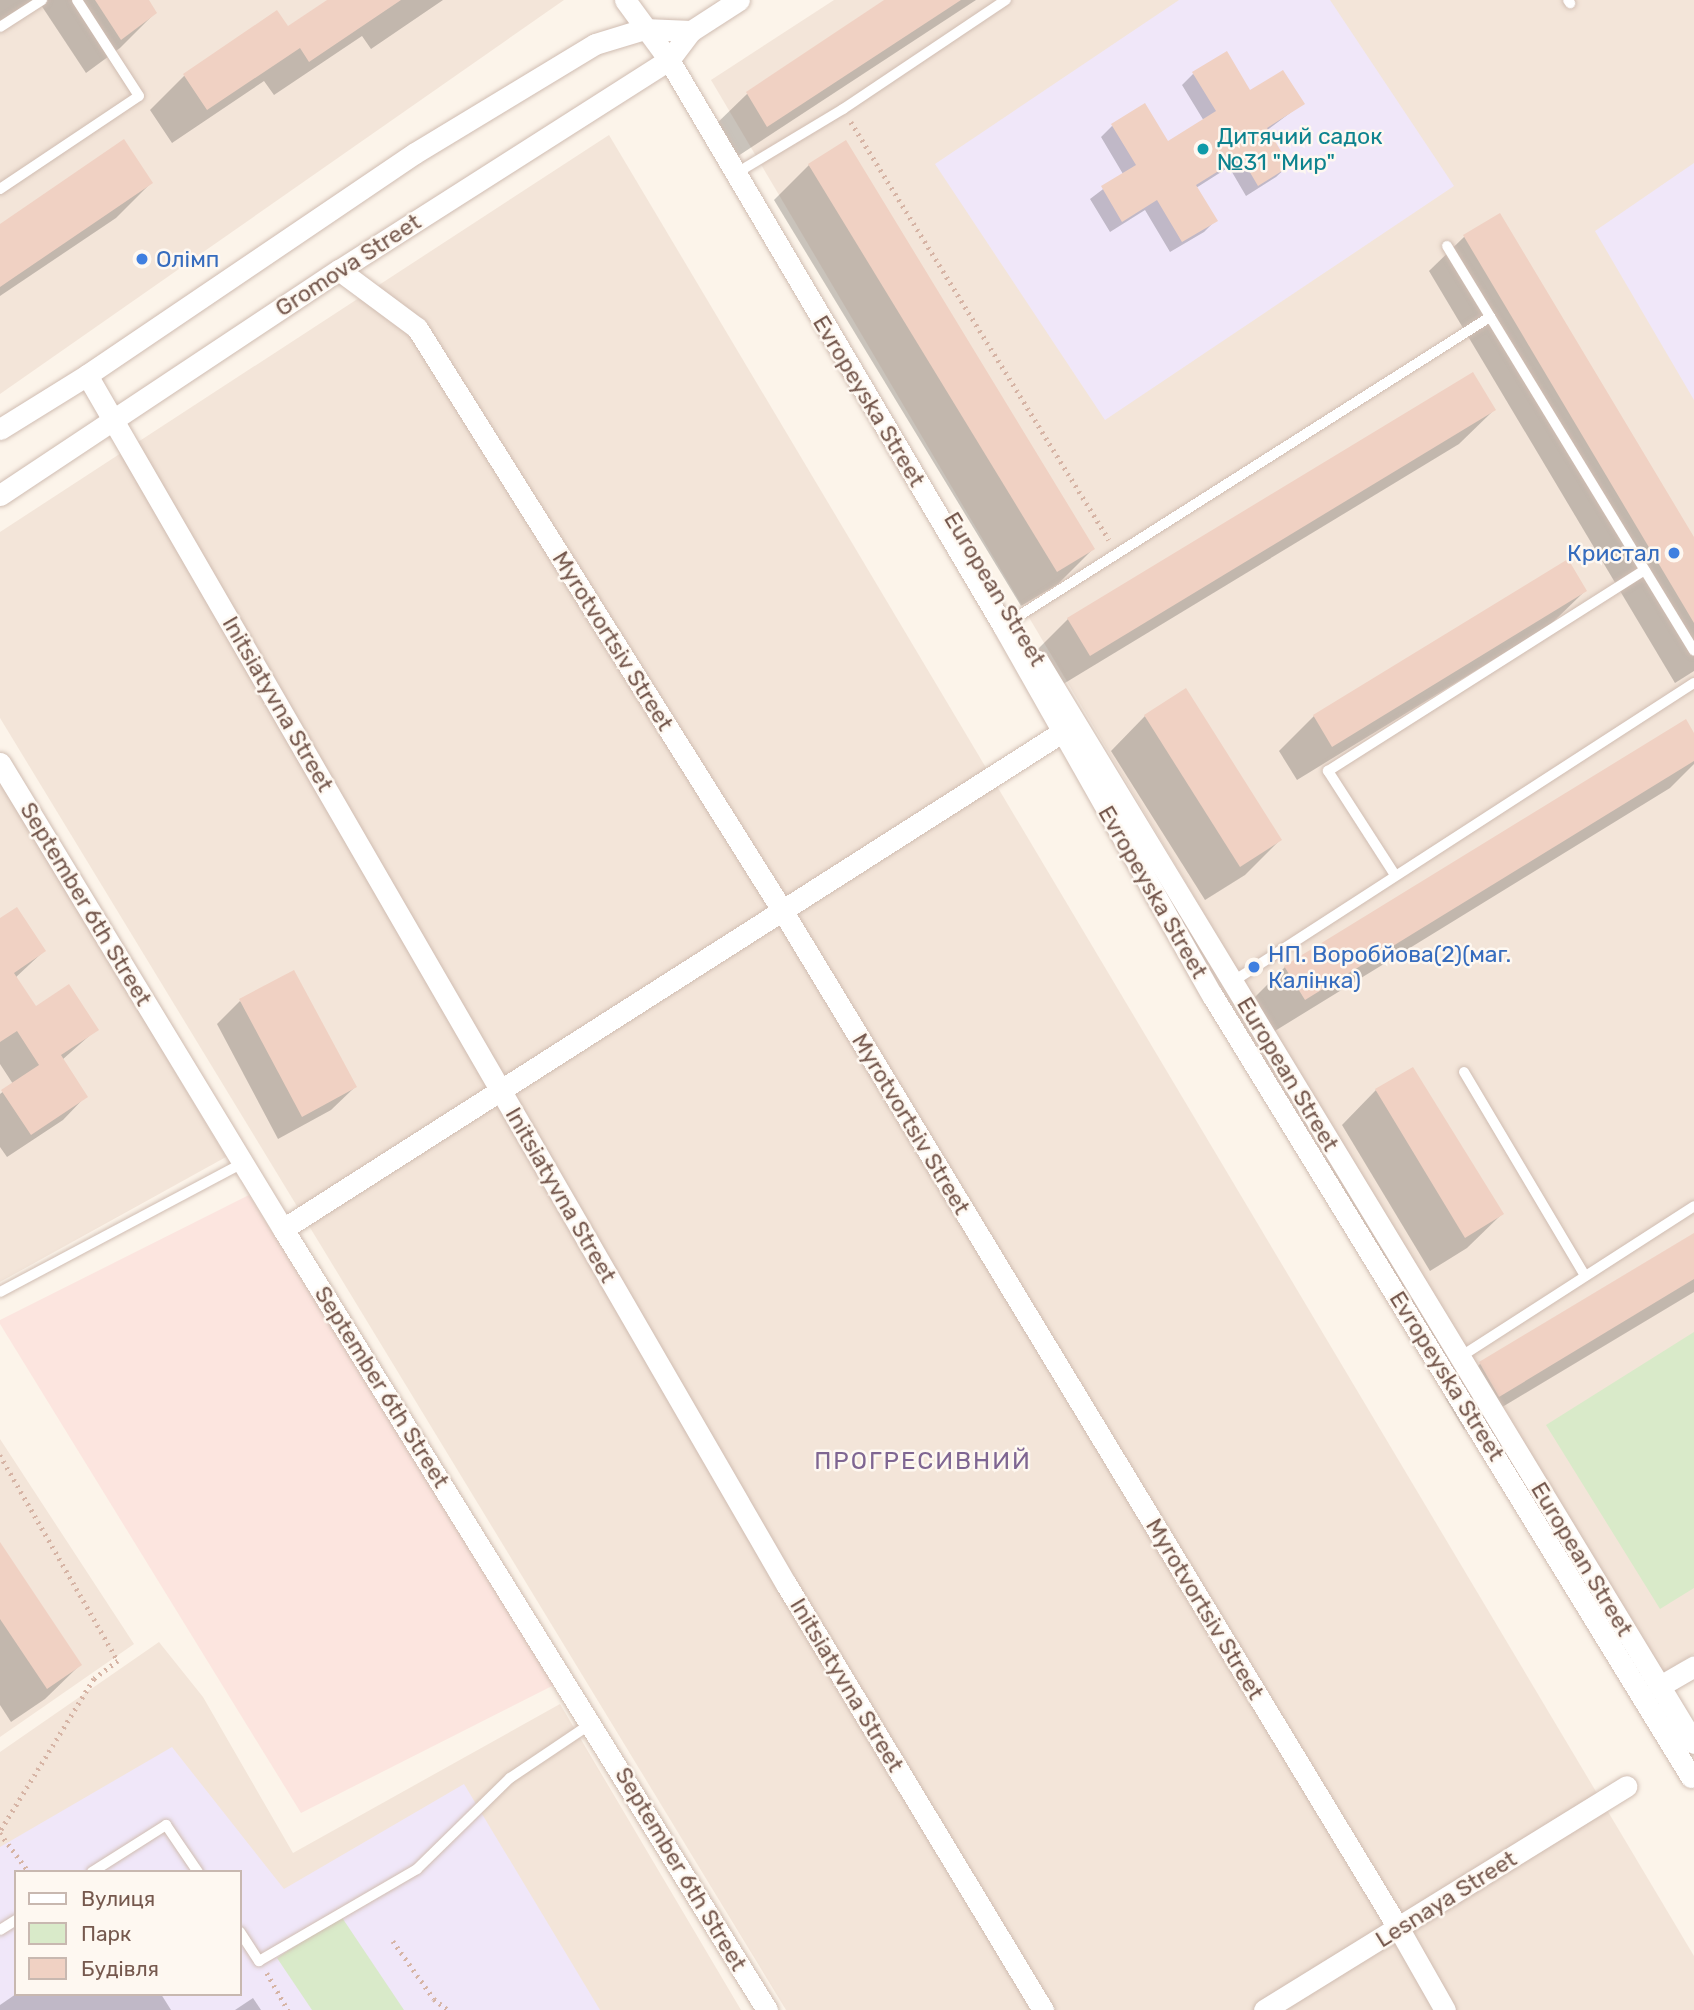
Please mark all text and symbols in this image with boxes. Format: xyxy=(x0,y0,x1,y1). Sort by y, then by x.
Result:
place label: Дитячий садок №31 "Мир" xyxy=(1217,122,1383,176)
marker: Дитячий садок №31 "Мир" xyxy=(1195,141,1211,157)
street label: Gromova Street xyxy=(270,208,426,322)
place label: Олімп xyxy=(156,245,219,273)
marker: Олімп xyxy=(134,251,150,267)
street label: Evropeyska Street xyxy=(807,310,931,492)
street label: European Street xyxy=(938,507,1052,671)
place label: Кристал xyxy=(1567,539,1660,567)
marker: Кристал xyxy=(1666,545,1682,561)
street label: Myrotvortsiv Street xyxy=(546,546,680,736)
street label: Initsiatyvna Street xyxy=(217,611,339,797)
street label: September 6th Street xyxy=(14,797,158,1011)
street label: Evropeyska Street xyxy=(1092,801,1214,983)
place label: НП. Воробйова(2)(маг. Калінка) xyxy=(1268,940,1511,994)
marker: НП. Воробйова(2)(маг. Калінка) xyxy=(1246,959,1262,975)
street label: European Street xyxy=(1231,992,1345,1156)
street label: Myrotvortsiv Street xyxy=(846,1028,976,1220)
street label: Initsiatyvna Street xyxy=(500,1102,622,1288)
street label: September 6th Street xyxy=(309,1281,455,1493)
street label: Evropeyska Street xyxy=(1384,1286,1510,1466)
district label: ПРОГРЕСИВНИЙ xyxy=(816,1448,1030,1476)
street label: European Street xyxy=(1525,1477,1639,1641)
street label: Myrotvortsiv Street xyxy=(1140,1513,1270,1705)
street label: Initsiatyvna Street xyxy=(784,1593,910,1777)
street label: September 6th Street xyxy=(609,1762,753,1976)
street label: Lesnaya Street xyxy=(1371,1845,1521,1953)
legend xyxy=(14,1870,242,1996)
text: Вулиця xyxy=(81,1886,155,1911)
text: Парк xyxy=(81,1921,131,1946)
text: Будівля xyxy=(81,1956,159,1981)

